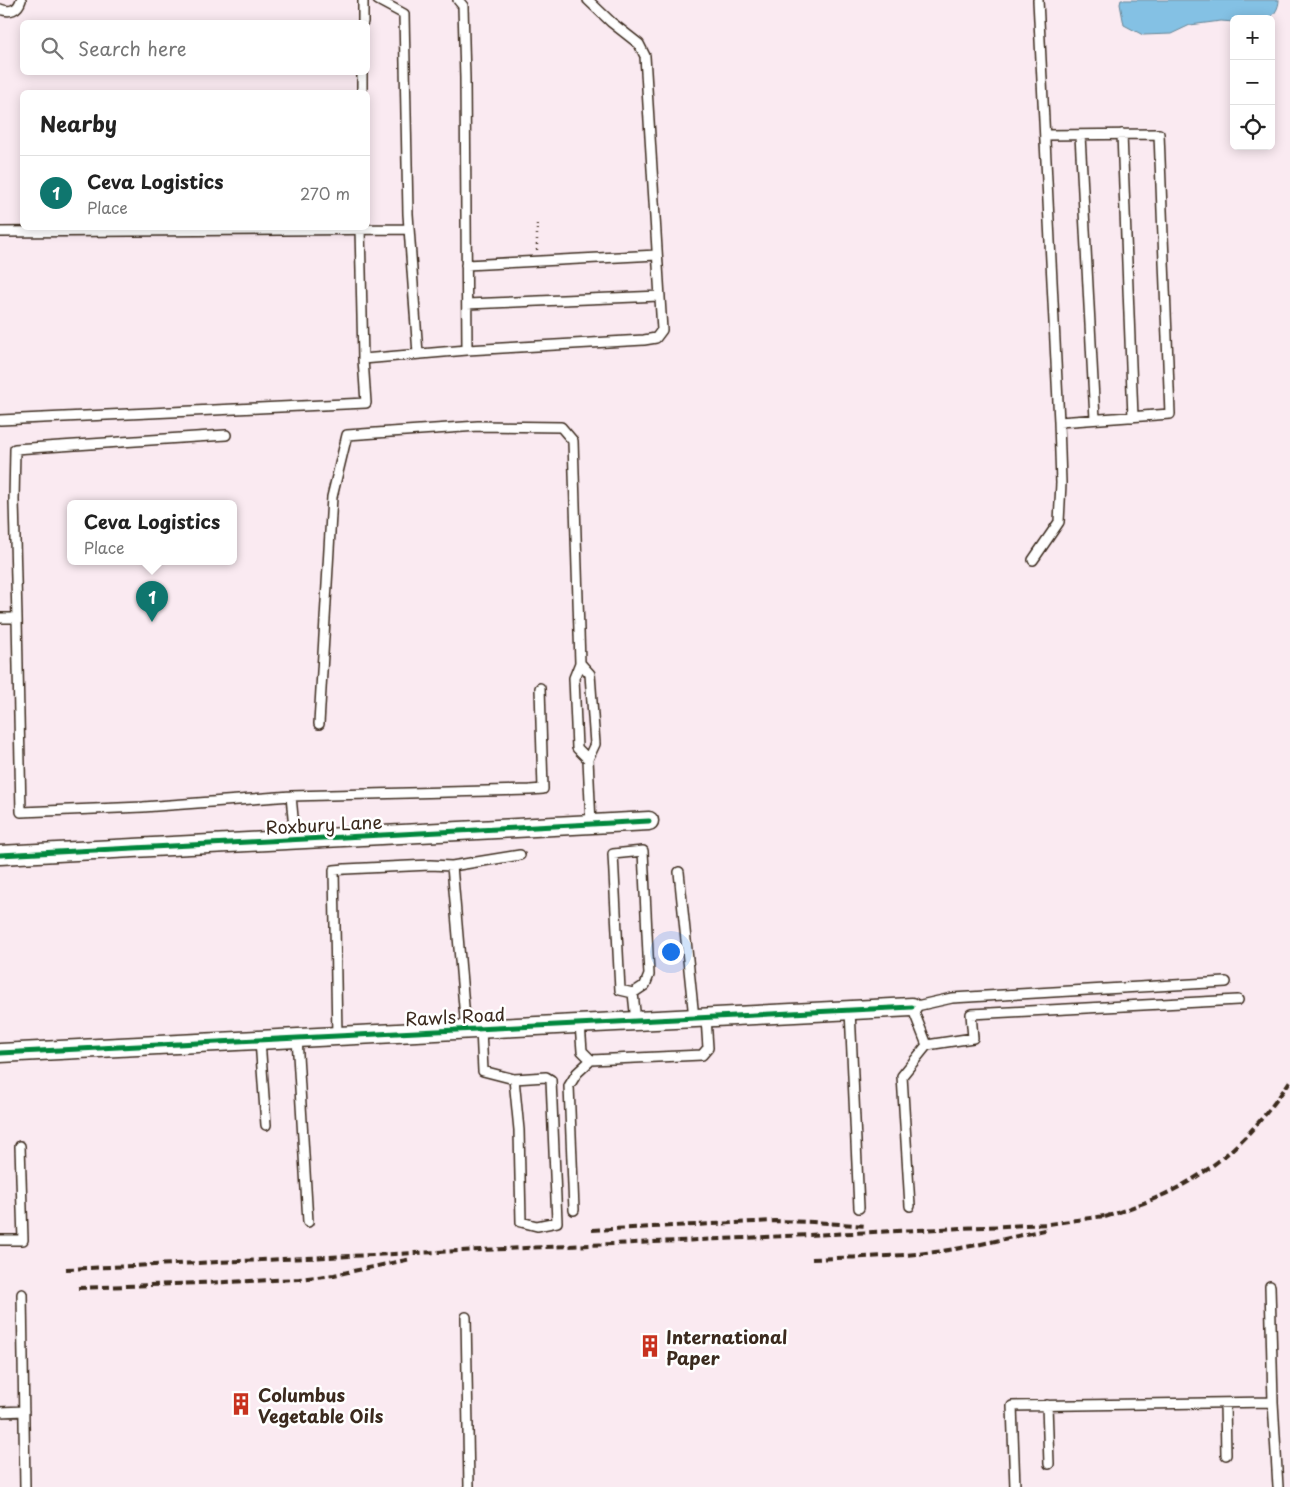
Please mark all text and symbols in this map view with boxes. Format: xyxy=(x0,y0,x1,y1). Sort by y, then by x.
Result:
map controls xyxy=(1230,15,1275,150)
button: + xyxy=(1230,15,1275,60)
search box xyxy=(20,20,370,75)
icon: search xyxy=(38,34,66,62)
text: Search here xyxy=(78,34,187,62)
button: − xyxy=(1230,60,1275,105)
button: locate xyxy=(1230,105,1275,150)
text: Nearby xyxy=(40,107,117,139)
text: Ceva Logistics xyxy=(87,167,224,195)
text: 1 xyxy=(52,181,60,205)
text: 270 m xyxy=(300,181,350,205)
text: Place xyxy=(87,195,128,219)
popup xyxy=(67,500,237,565)
text: Ceva Logistics xyxy=(84,507,220,535)
text: Place xyxy=(84,535,125,559)
pin: 1 xyxy=(136,581,168,622)
street label: Roxbury Lane xyxy=(265,807,383,841)
your location xyxy=(658,939,684,965)
street label: Rawls Road xyxy=(404,1000,506,1032)
place label: International Paper xyxy=(666,1323,787,1371)
building icon: International Paper xyxy=(637,1333,663,1359)
place label: Columbus Vegetable Oils xyxy=(258,1381,384,1429)
building icon: Columbus Vegetable Oils xyxy=(228,1391,254,1417)

